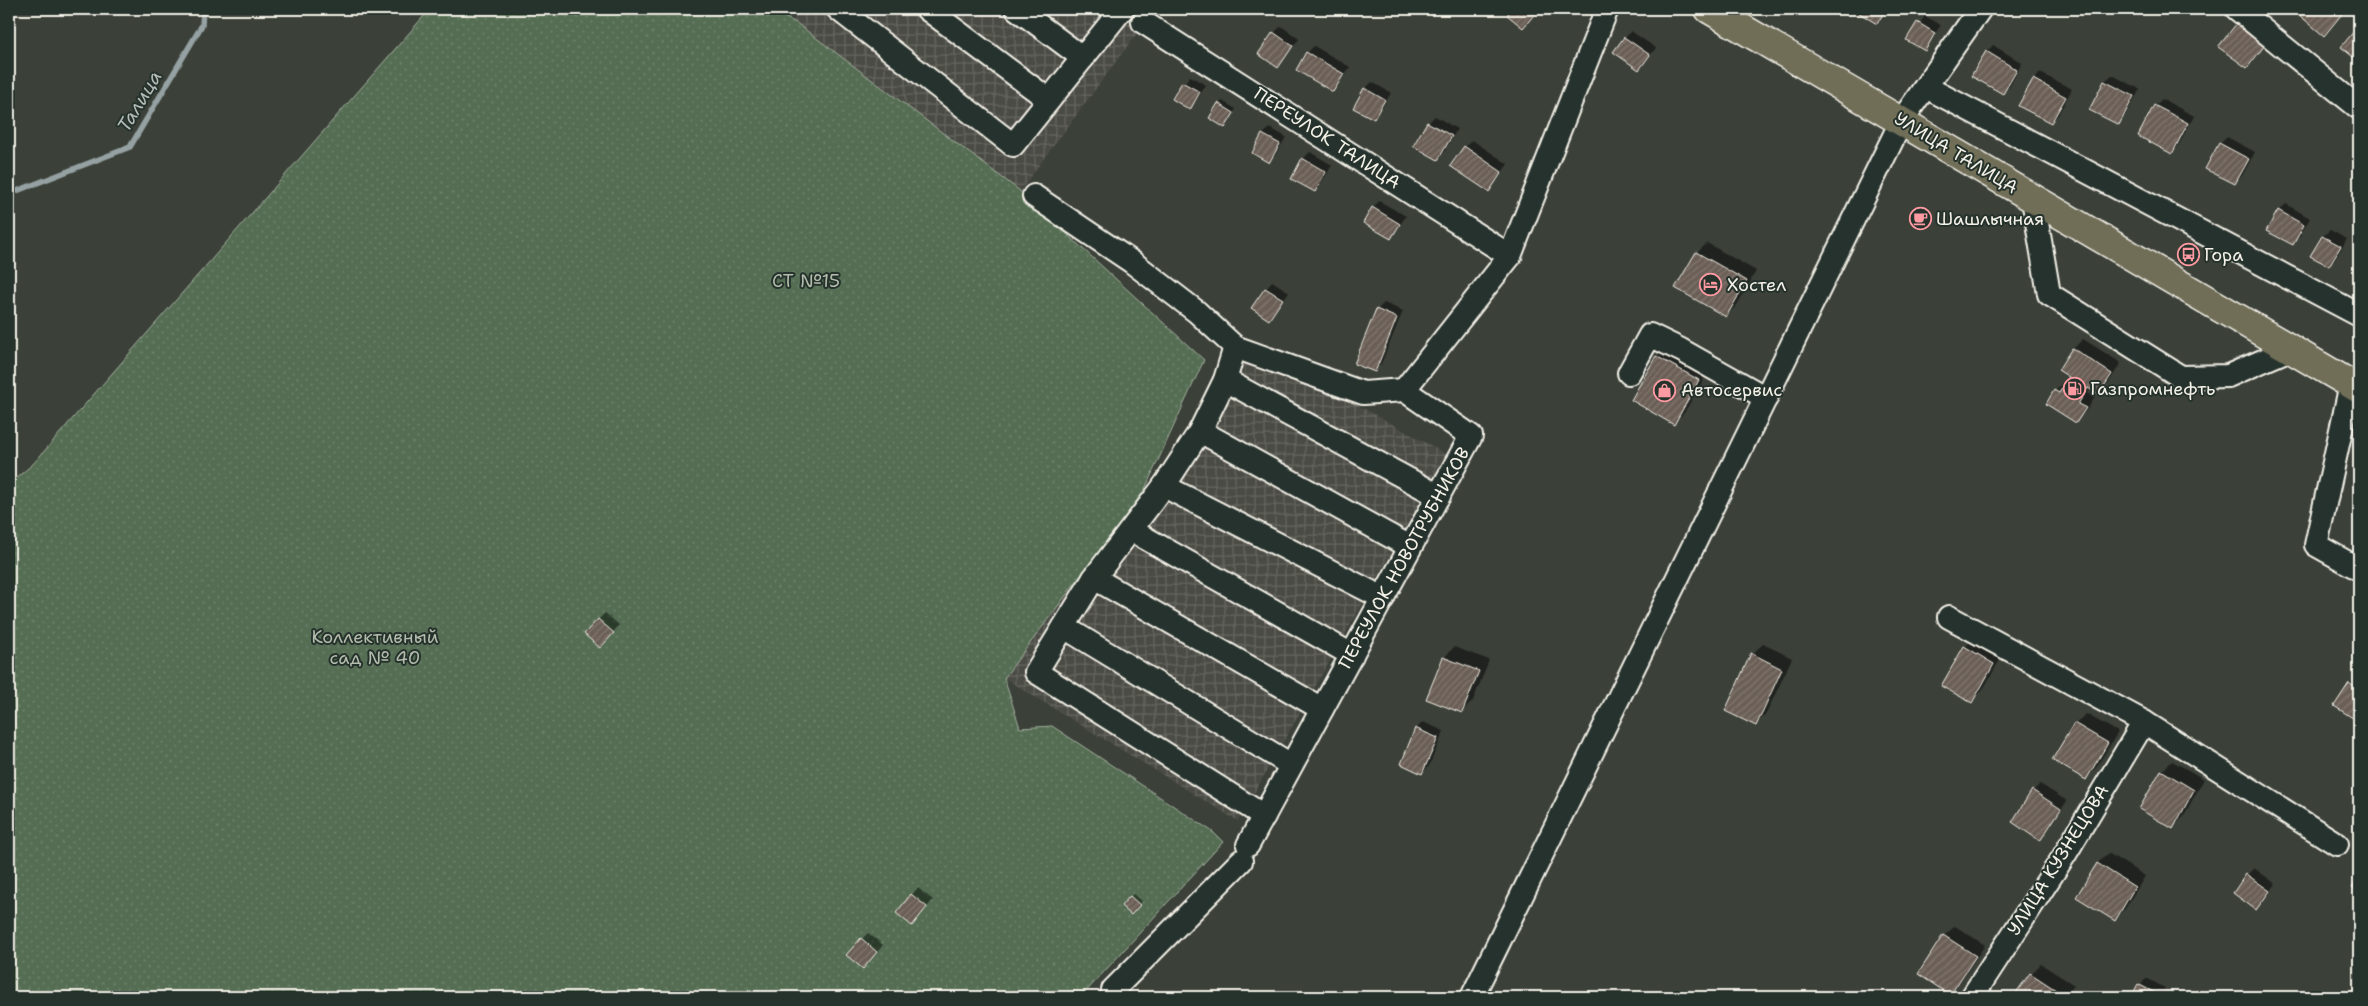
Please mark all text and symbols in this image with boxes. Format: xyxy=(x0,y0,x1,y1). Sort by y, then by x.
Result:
water label: Талица xyxy=(111,66,168,137)
street label: ПЕРЕУЛОК ТАЛИЦА xyxy=(1249,82,1405,194)
street label: УЛИЦА ТАЛИЦА xyxy=(1890,107,2022,199)
cafe icon: Шашлычная xyxy=(1908,207,1932,231)
place label: Шашлычная xyxy=(1936,207,2044,231)
bus stop icon: Гора xyxy=(2176,243,2200,267)
place label: Гора xyxy=(2204,243,2243,267)
park label: СТ №15 xyxy=(772,269,840,293)
hotel icon: Хостел xyxy=(1699,273,1723,297)
place label: Хостел xyxy=(1727,273,1786,297)
fuel station icon: Газпромнефть xyxy=(2062,377,2086,401)
place label: Газпромнефть xyxy=(2090,377,2215,401)
shop icon: Автосервис xyxy=(1653,378,1677,402)
place label: Автосервис xyxy=(1681,378,1782,402)
street label: ПЕРЕУЛОК НОВОТРУБНИКОВ xyxy=(1333,443,1475,673)
park label: Коллективный сад № 40 xyxy=(311,625,439,670)
street label: УЛИЦА КУЗНЕЦОВА xyxy=(2002,780,2114,940)

